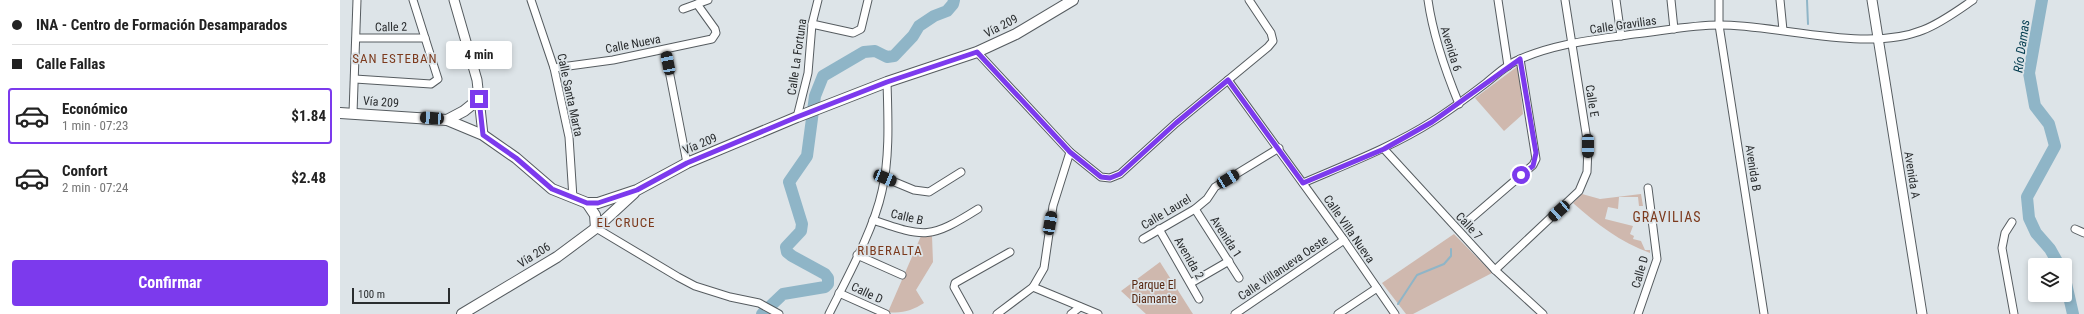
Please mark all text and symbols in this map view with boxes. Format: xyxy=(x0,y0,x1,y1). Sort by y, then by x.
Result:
street label: Vía 209 xyxy=(982,12,1020,40)
street label: Calle Gravilias xyxy=(1589,13,1657,37)
text: INA - Centro de Formación Desamparados xyxy=(36,16,287,34)
street label: Calle La Fortuna xyxy=(785,18,809,96)
water label: Río Damas xyxy=(2010,18,2033,74)
street label: Calle 2 xyxy=(375,20,407,34)
street label: Avenida 6 xyxy=(1438,25,1464,73)
street label: Calle Nueva xyxy=(604,32,662,56)
callout: 4 min xyxy=(446,41,512,69)
text: 4 min xyxy=(465,47,493,62)
car xyxy=(660,50,676,76)
district label: SAN ESTEBAN xyxy=(352,51,438,66)
street label: Calle Santa Marta xyxy=(554,52,586,138)
text: Calle Fallas xyxy=(36,55,105,73)
street label: Calle E xyxy=(1583,84,1601,118)
route end xyxy=(470,90,488,108)
street label: Vía 209 xyxy=(363,94,399,110)
icon: car xyxy=(14,98,50,134)
text: Económico xyxy=(62,100,128,118)
text: $1.84 xyxy=(291,107,326,125)
car xyxy=(420,111,444,125)
text: 1 min · 07:23 xyxy=(62,118,128,133)
street label: Vía 209 xyxy=(681,131,719,157)
car xyxy=(1582,134,1594,158)
street label: Avenida B xyxy=(1742,144,1764,192)
street label: Avenida A xyxy=(1901,151,1923,200)
icon: car xyxy=(14,160,50,196)
text: Confort xyxy=(62,162,108,180)
route start xyxy=(1512,166,1530,184)
car xyxy=(872,168,898,188)
car xyxy=(1215,168,1241,190)
text: $2.48 xyxy=(291,169,326,187)
text: 2 min · 07:24 xyxy=(62,180,128,195)
street label: Calle Laurel xyxy=(1139,192,1193,232)
street label: Calle Villa Nueva xyxy=(1320,192,1378,266)
car xyxy=(1546,199,1572,223)
street label: Calle B xyxy=(889,206,925,228)
street label: Calle 7 xyxy=(1453,209,1485,243)
district label: GRAVILIAS xyxy=(1632,209,1702,225)
car xyxy=(1042,210,1058,236)
street label: Avenida 1 xyxy=(1208,214,1244,260)
district label: EL CRUCE xyxy=(596,215,656,230)
street label: Calle Villanueva Oeste xyxy=(1235,233,1331,303)
street label: Avenida 2 xyxy=(1171,234,1207,282)
street label: Vía 206 xyxy=(515,240,553,270)
district label: RIBERALTA xyxy=(857,243,923,258)
street label: Calle D xyxy=(1629,254,1651,290)
map controls xyxy=(2028,258,2072,302)
button: layers xyxy=(2028,258,2072,302)
button: Confirmar xyxy=(12,260,328,306)
park label: Parque El Diamante xyxy=(1131,278,1177,306)
street label: Calle D xyxy=(849,280,885,306)
scale bar xyxy=(352,286,450,305)
text: 100 m xyxy=(358,288,385,301)

